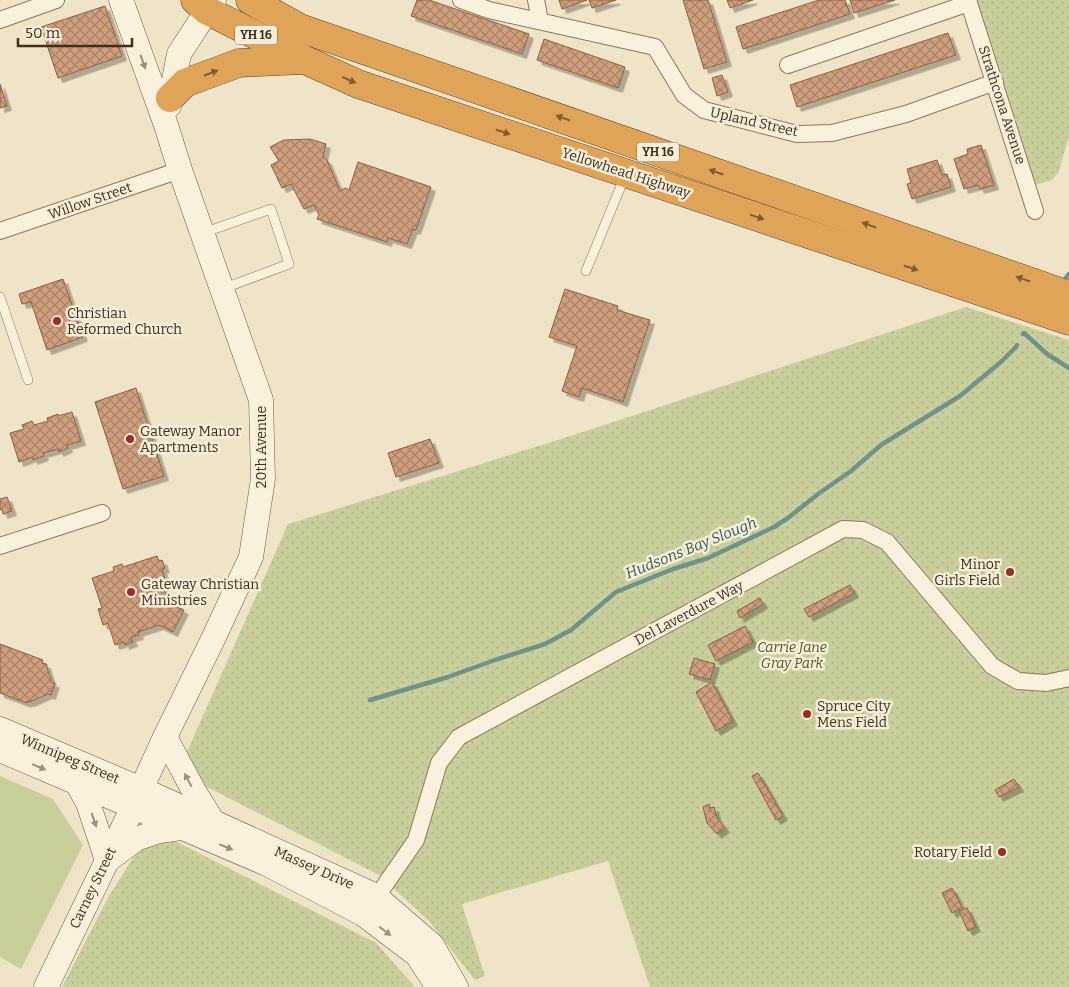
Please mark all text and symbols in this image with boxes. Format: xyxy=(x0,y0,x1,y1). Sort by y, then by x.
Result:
scale bar xyxy=(18,15,131,47)
text: 50 m xyxy=(25,24,61,42)
road number: YH 16 xyxy=(235,26,277,44)
street label: Strathcona Avenue xyxy=(975,43,1029,167)
one-way arrow xyxy=(140,55,147,70)
one-way arrow xyxy=(204,69,219,77)
one-way arrow xyxy=(342,76,356,84)
street label: Upland Street xyxy=(708,104,800,140)
one-way arrow xyxy=(555,114,570,122)
one-way arrow xyxy=(496,128,511,136)
road number: YH 16 xyxy=(637,142,679,162)
street label: Yellowhead Highway xyxy=(559,144,693,202)
one-way arrow xyxy=(708,168,723,176)
street label: Willow Street xyxy=(46,179,134,223)
one-way arrow xyxy=(749,213,764,221)
one-way arrow xyxy=(862,221,877,228)
one-way arrow xyxy=(904,264,919,272)
one-way arrow xyxy=(1015,275,1030,283)
place label: Christian Reformed Church xyxy=(67,305,182,338)
marker: Christian Reformed Church xyxy=(51,315,63,327)
street label: 20th Avenue xyxy=(253,406,270,488)
place label: Gateway Manor Apartments xyxy=(140,423,241,456)
marker: Gateway Manor Apartments xyxy=(124,433,136,445)
water label: Hudsons Bay Slough xyxy=(623,513,759,583)
place label: Minor Girls Field xyxy=(934,556,1000,589)
marker: Minor Girls Field xyxy=(1004,566,1016,578)
place label: Gateway Christian Ministries xyxy=(141,576,259,609)
street label: Del Laverdure Way xyxy=(632,577,747,649)
marker: Gateway Christian Ministries xyxy=(125,586,137,598)
park label: Carrie Jane Gray Park xyxy=(757,639,827,672)
place label: Spruce City Mens Field xyxy=(817,698,891,731)
marker: Spruce City Mens Field xyxy=(801,708,813,720)
street label: Winnipeg Street xyxy=(18,730,122,788)
one-way arrow xyxy=(32,763,46,771)
one-way arrow xyxy=(184,773,192,788)
one-way arrow xyxy=(91,813,98,828)
one-way arrow xyxy=(219,843,233,851)
street label: Massey Drive xyxy=(272,843,356,893)
place label: Rotary Field xyxy=(914,844,992,861)
street label: Carney Street xyxy=(66,845,120,931)
marker: Rotary Field xyxy=(996,846,1008,858)
one-way arrow xyxy=(378,925,391,936)

